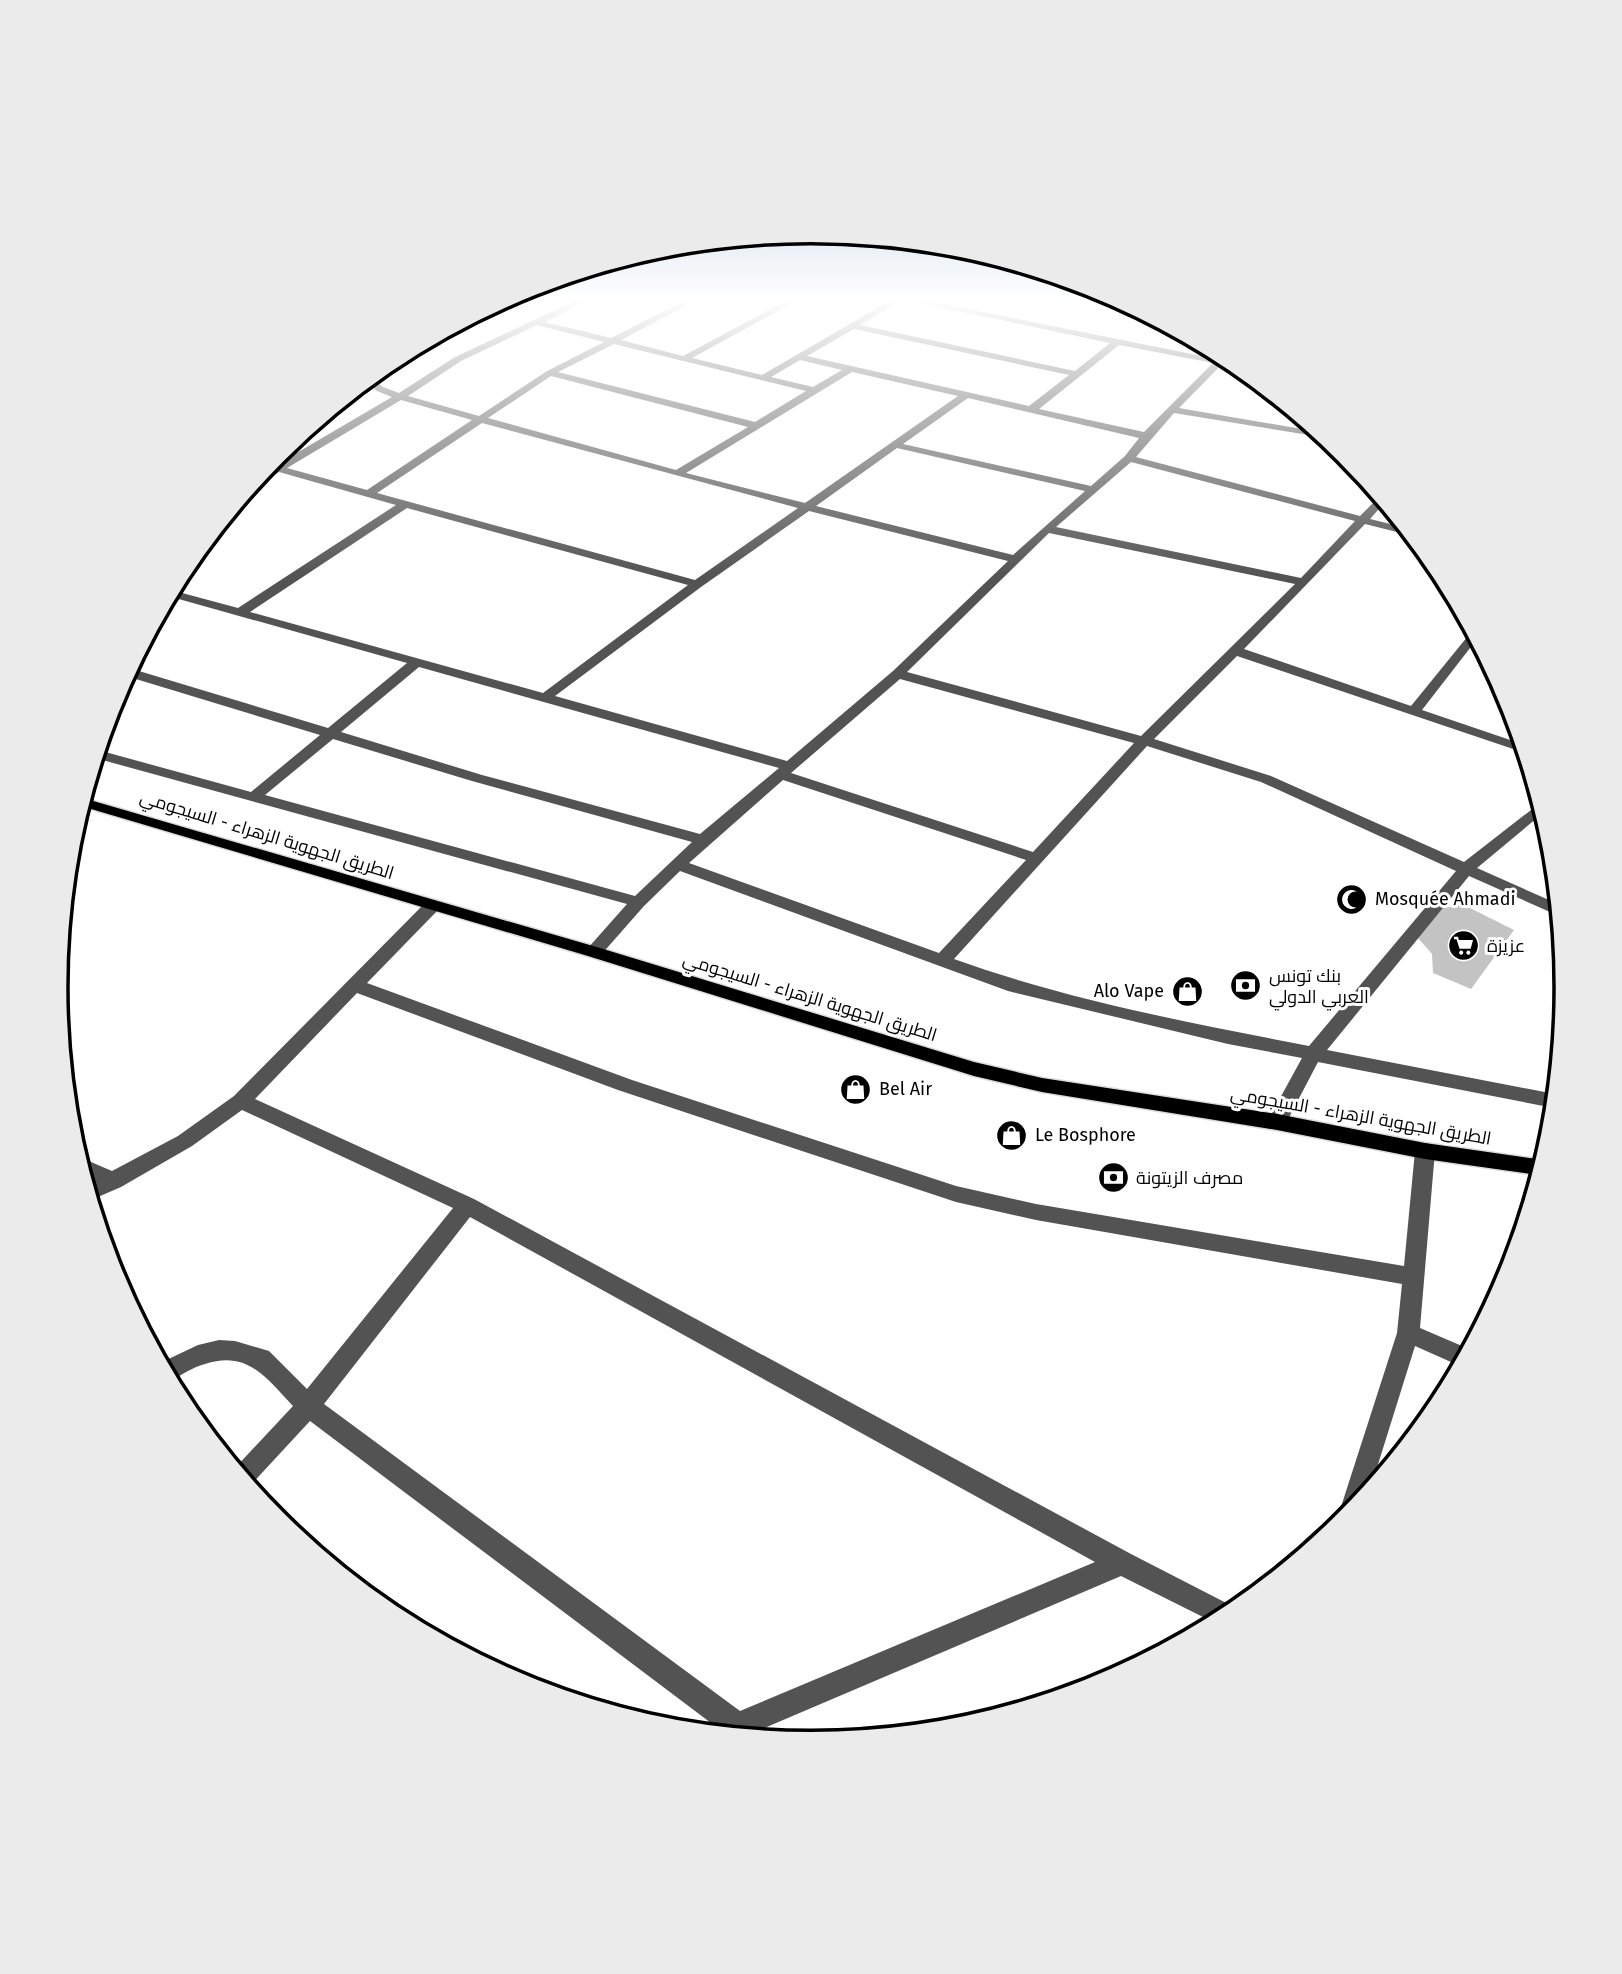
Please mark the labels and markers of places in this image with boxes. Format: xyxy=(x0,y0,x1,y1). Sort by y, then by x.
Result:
mosque icon: Mosquée Ahmadi xyxy=(1335,882,1369,916)
place label: Mosquée Ahmadi xyxy=(1375,888,1515,910)
supermarket icon: عزيزة xyxy=(1447,929,1481,963)
place label: عزيزة xyxy=(1487,935,1525,957)
place label: بنك تونس العربي الدولي xyxy=(1269,965,1369,1011)
bank icon: بنك تونس العربي الدولي xyxy=(1229,969,1263,1003)
shop icon: Alo Vape xyxy=(1170,974,1204,1008)
place label: Alo Vape xyxy=(1094,980,1164,1002)
shop icon: Bel Air xyxy=(839,1072,873,1106)
place label: Bel Air xyxy=(879,1078,932,1100)
shop icon: Le Bosphore xyxy=(995,1118,1029,1152)
place label: Le Bosphore xyxy=(1035,1124,1136,1146)
bank icon: مصرف الزيتونة xyxy=(1096,1161,1130,1195)
place label: مصرف الزيتونة xyxy=(1136,1167,1243,1189)

